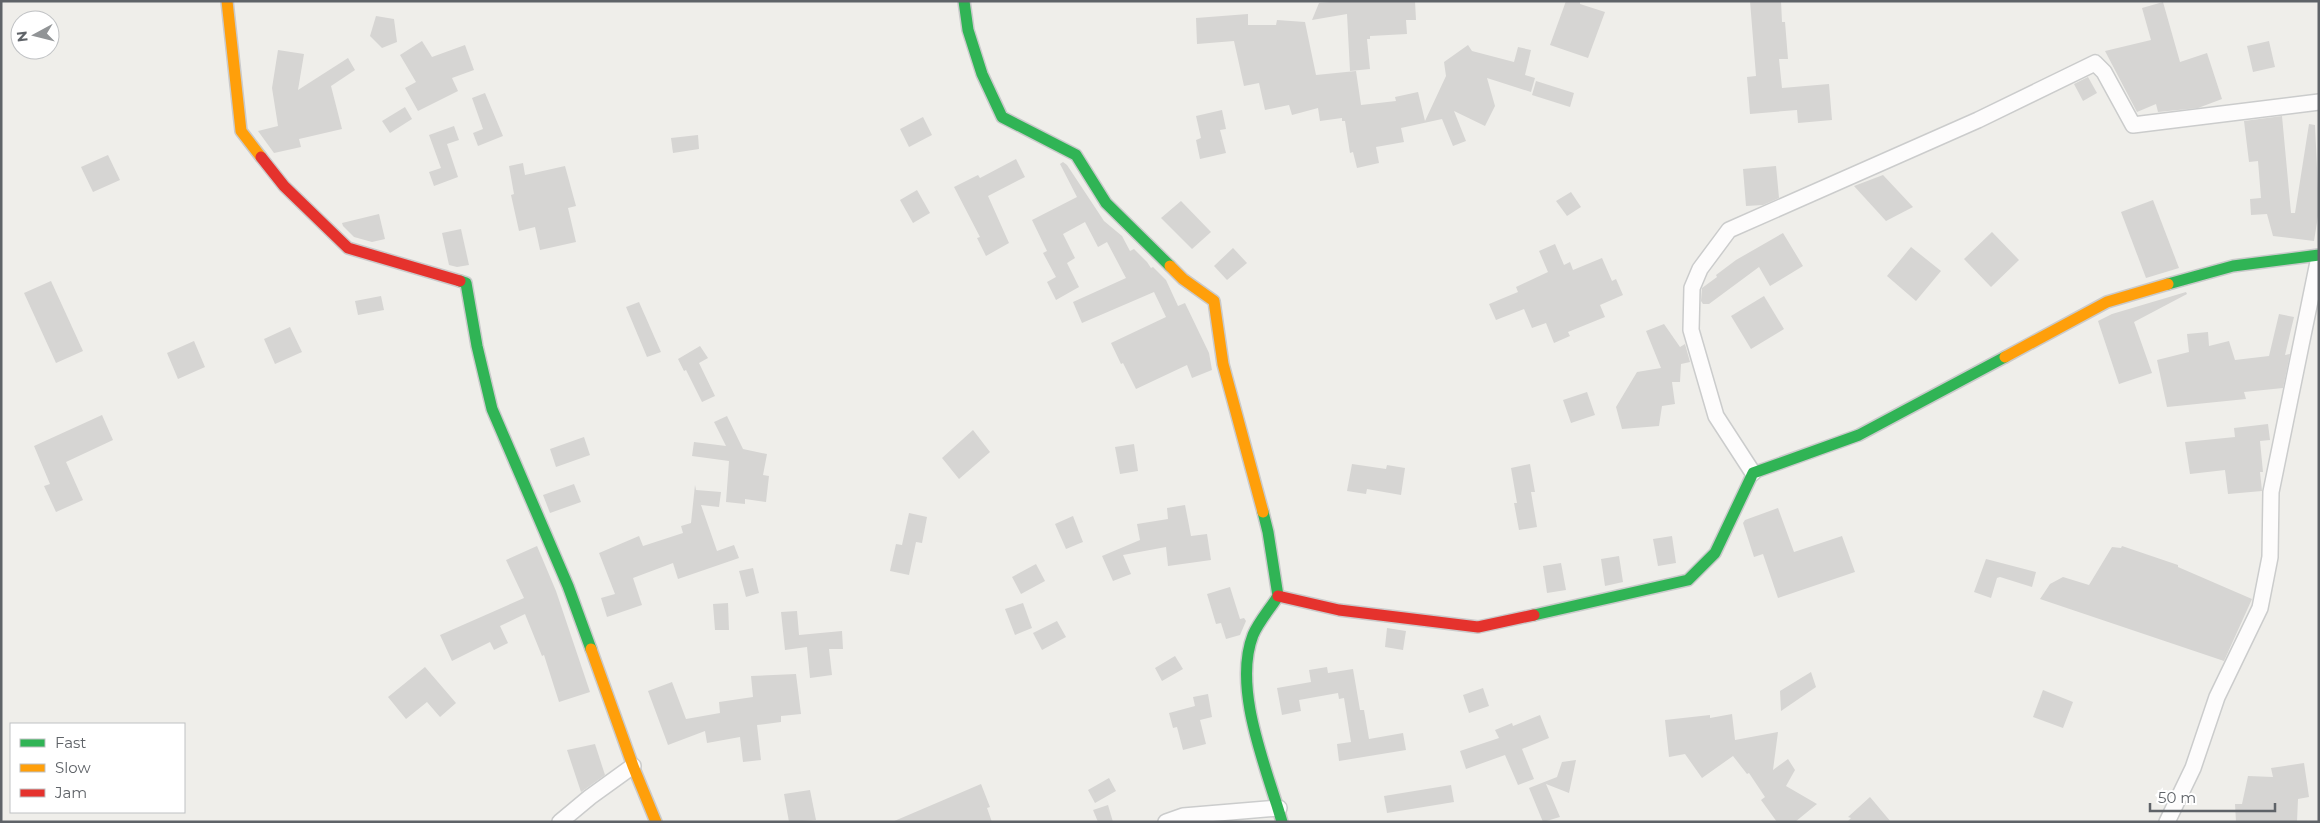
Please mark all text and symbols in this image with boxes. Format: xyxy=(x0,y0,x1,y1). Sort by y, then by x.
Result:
north arrow xyxy=(10,10,60,60)
text: N xyxy=(12,30,32,43)
legend xyxy=(10,723,185,813)
text: Fast xyxy=(55,733,86,752)
text: Slow xyxy=(55,758,91,777)
scale bar xyxy=(2150,780,2275,812)
text: Jam xyxy=(54,783,87,802)
text: 50 m xyxy=(2158,788,2196,807)

